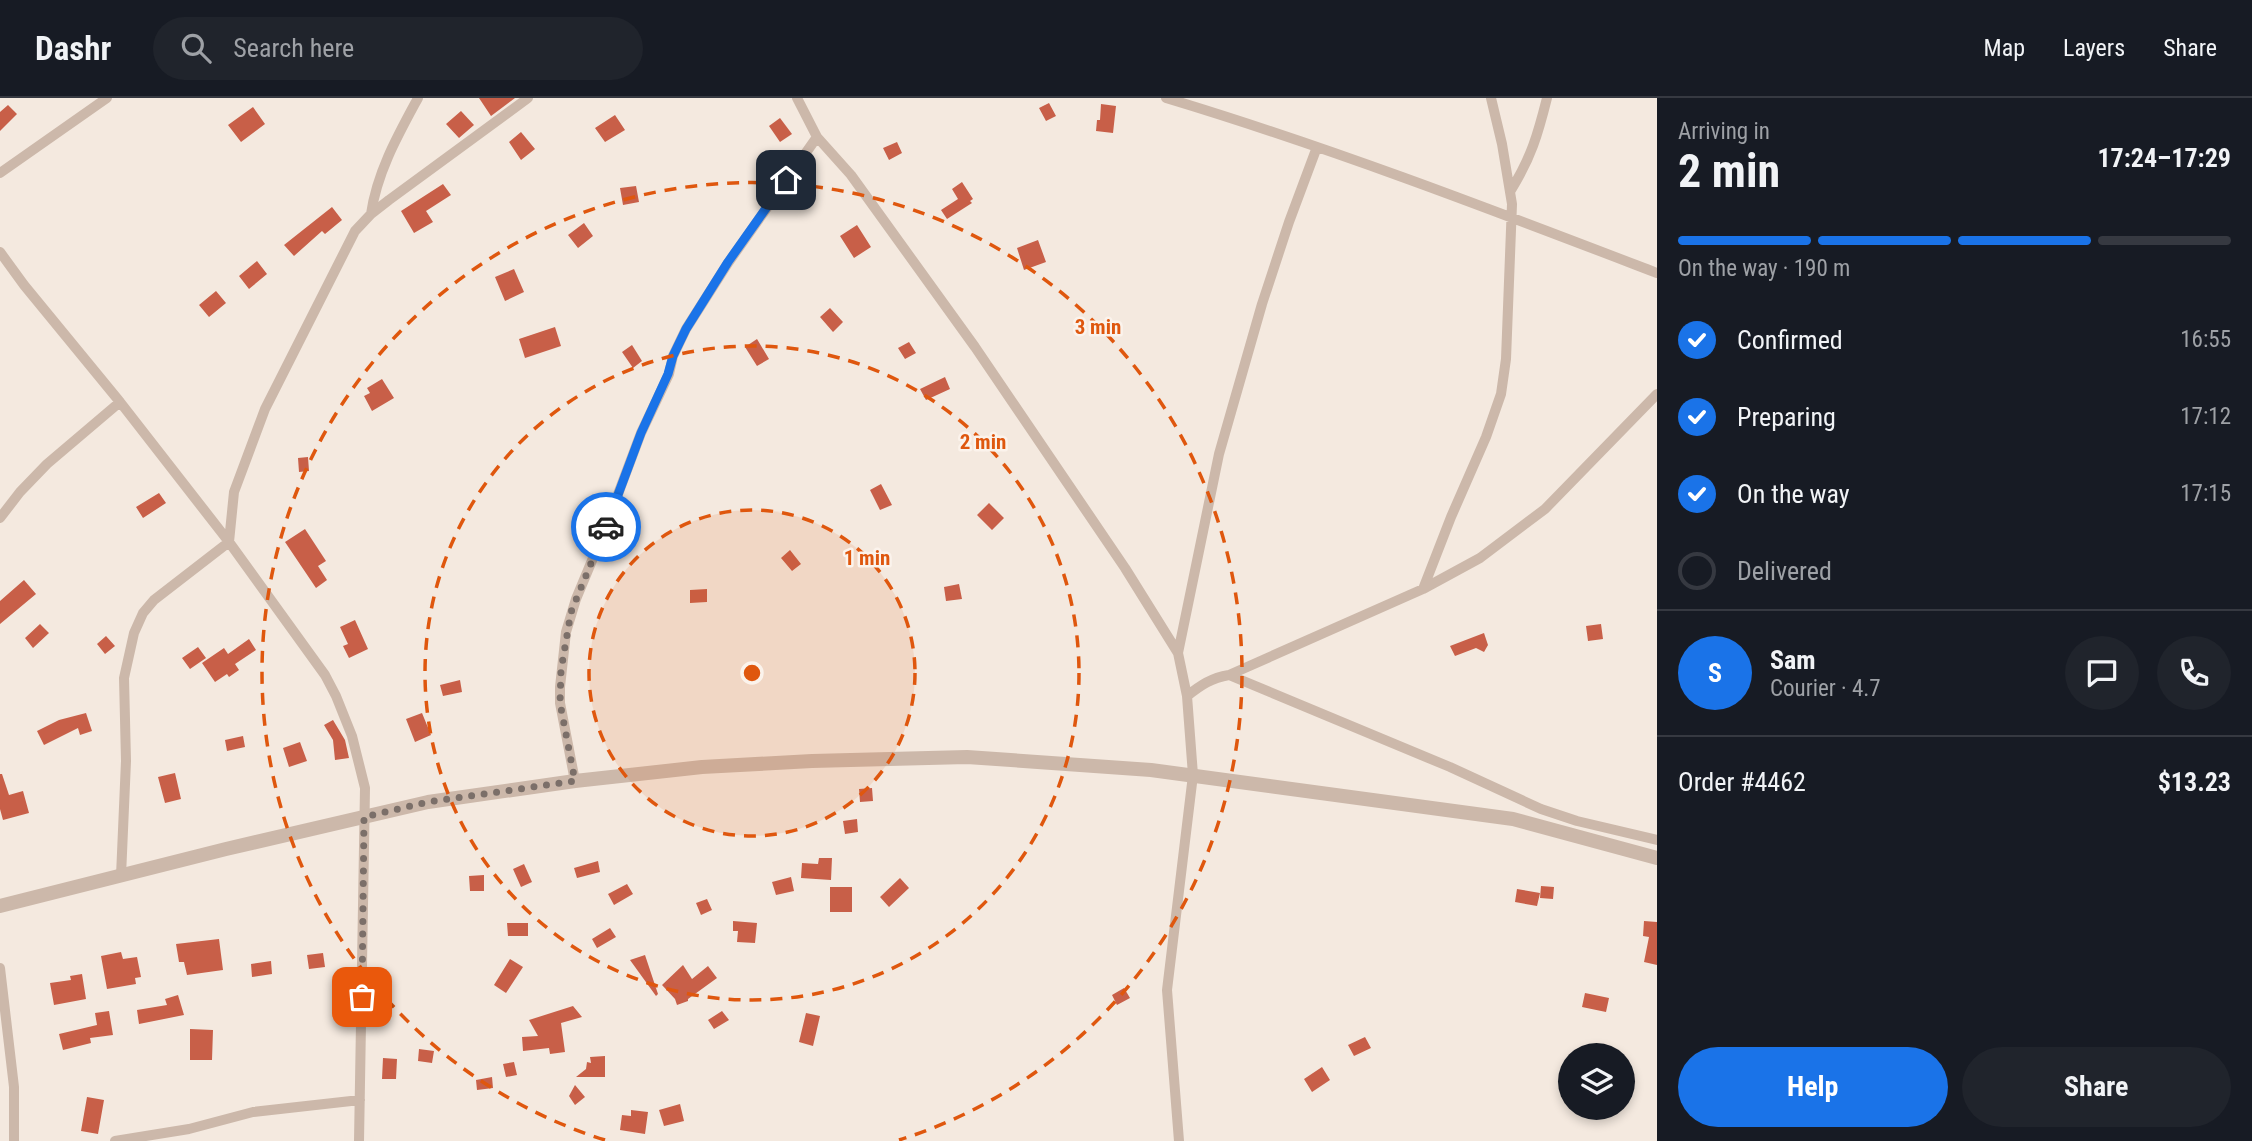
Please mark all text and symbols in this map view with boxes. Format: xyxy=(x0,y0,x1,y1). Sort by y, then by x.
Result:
search box xyxy=(153,17,643,80)
text: Dashr xyxy=(35,29,111,68)
icon: search xyxy=(177,29,215,67)
text: Search here xyxy=(233,33,354,63)
text: Map xyxy=(1984,34,2025,62)
text: Layers xyxy=(2063,34,2125,62)
text: Share xyxy=(2163,34,2217,62)
text: Arriving in xyxy=(1678,118,1770,145)
text: 17:24–17:29 xyxy=(2097,143,2231,173)
text: 2 min xyxy=(1678,144,1780,198)
pin xyxy=(756,150,816,210)
icon: home xyxy=(767,161,805,199)
text: On the way · 190 m xyxy=(1678,255,1850,282)
text: 3 min xyxy=(1075,315,1121,339)
icon: check xyxy=(1678,321,1716,359)
text: Confirmed xyxy=(1737,325,1843,355)
text: 16:55 xyxy=(2180,326,2231,353)
icon: check xyxy=(1678,398,1716,436)
text: Preparing xyxy=(1737,402,1836,432)
text: 17:12 xyxy=(2180,403,2231,430)
text: 2 min xyxy=(960,430,1006,454)
icon: check xyxy=(1678,475,1716,513)
text: On the way xyxy=(1737,479,1850,509)
text: 17:15 xyxy=(2180,480,2231,507)
courier xyxy=(571,492,641,562)
icon: car xyxy=(587,508,625,546)
text: 1 min xyxy=(844,546,890,570)
text: Delivered xyxy=(1737,556,1832,586)
button: chat xyxy=(2065,636,2139,710)
button: phone xyxy=(2157,636,2231,710)
text: Sam xyxy=(1770,645,1816,675)
text: S xyxy=(1708,658,1722,688)
centre of rings xyxy=(740,661,764,685)
text: Courier · 4.7 xyxy=(1770,675,1881,702)
text: Order #4462 xyxy=(1678,767,1806,797)
text: $13.23 xyxy=(2158,767,2231,797)
pin xyxy=(332,967,392,1027)
icon: bag xyxy=(343,978,381,1016)
map controls xyxy=(1558,1043,1635,1120)
button: layers xyxy=(1558,1043,1635,1120)
button: Help xyxy=(1678,1047,1948,1127)
button: Share xyxy=(1962,1047,2231,1127)

